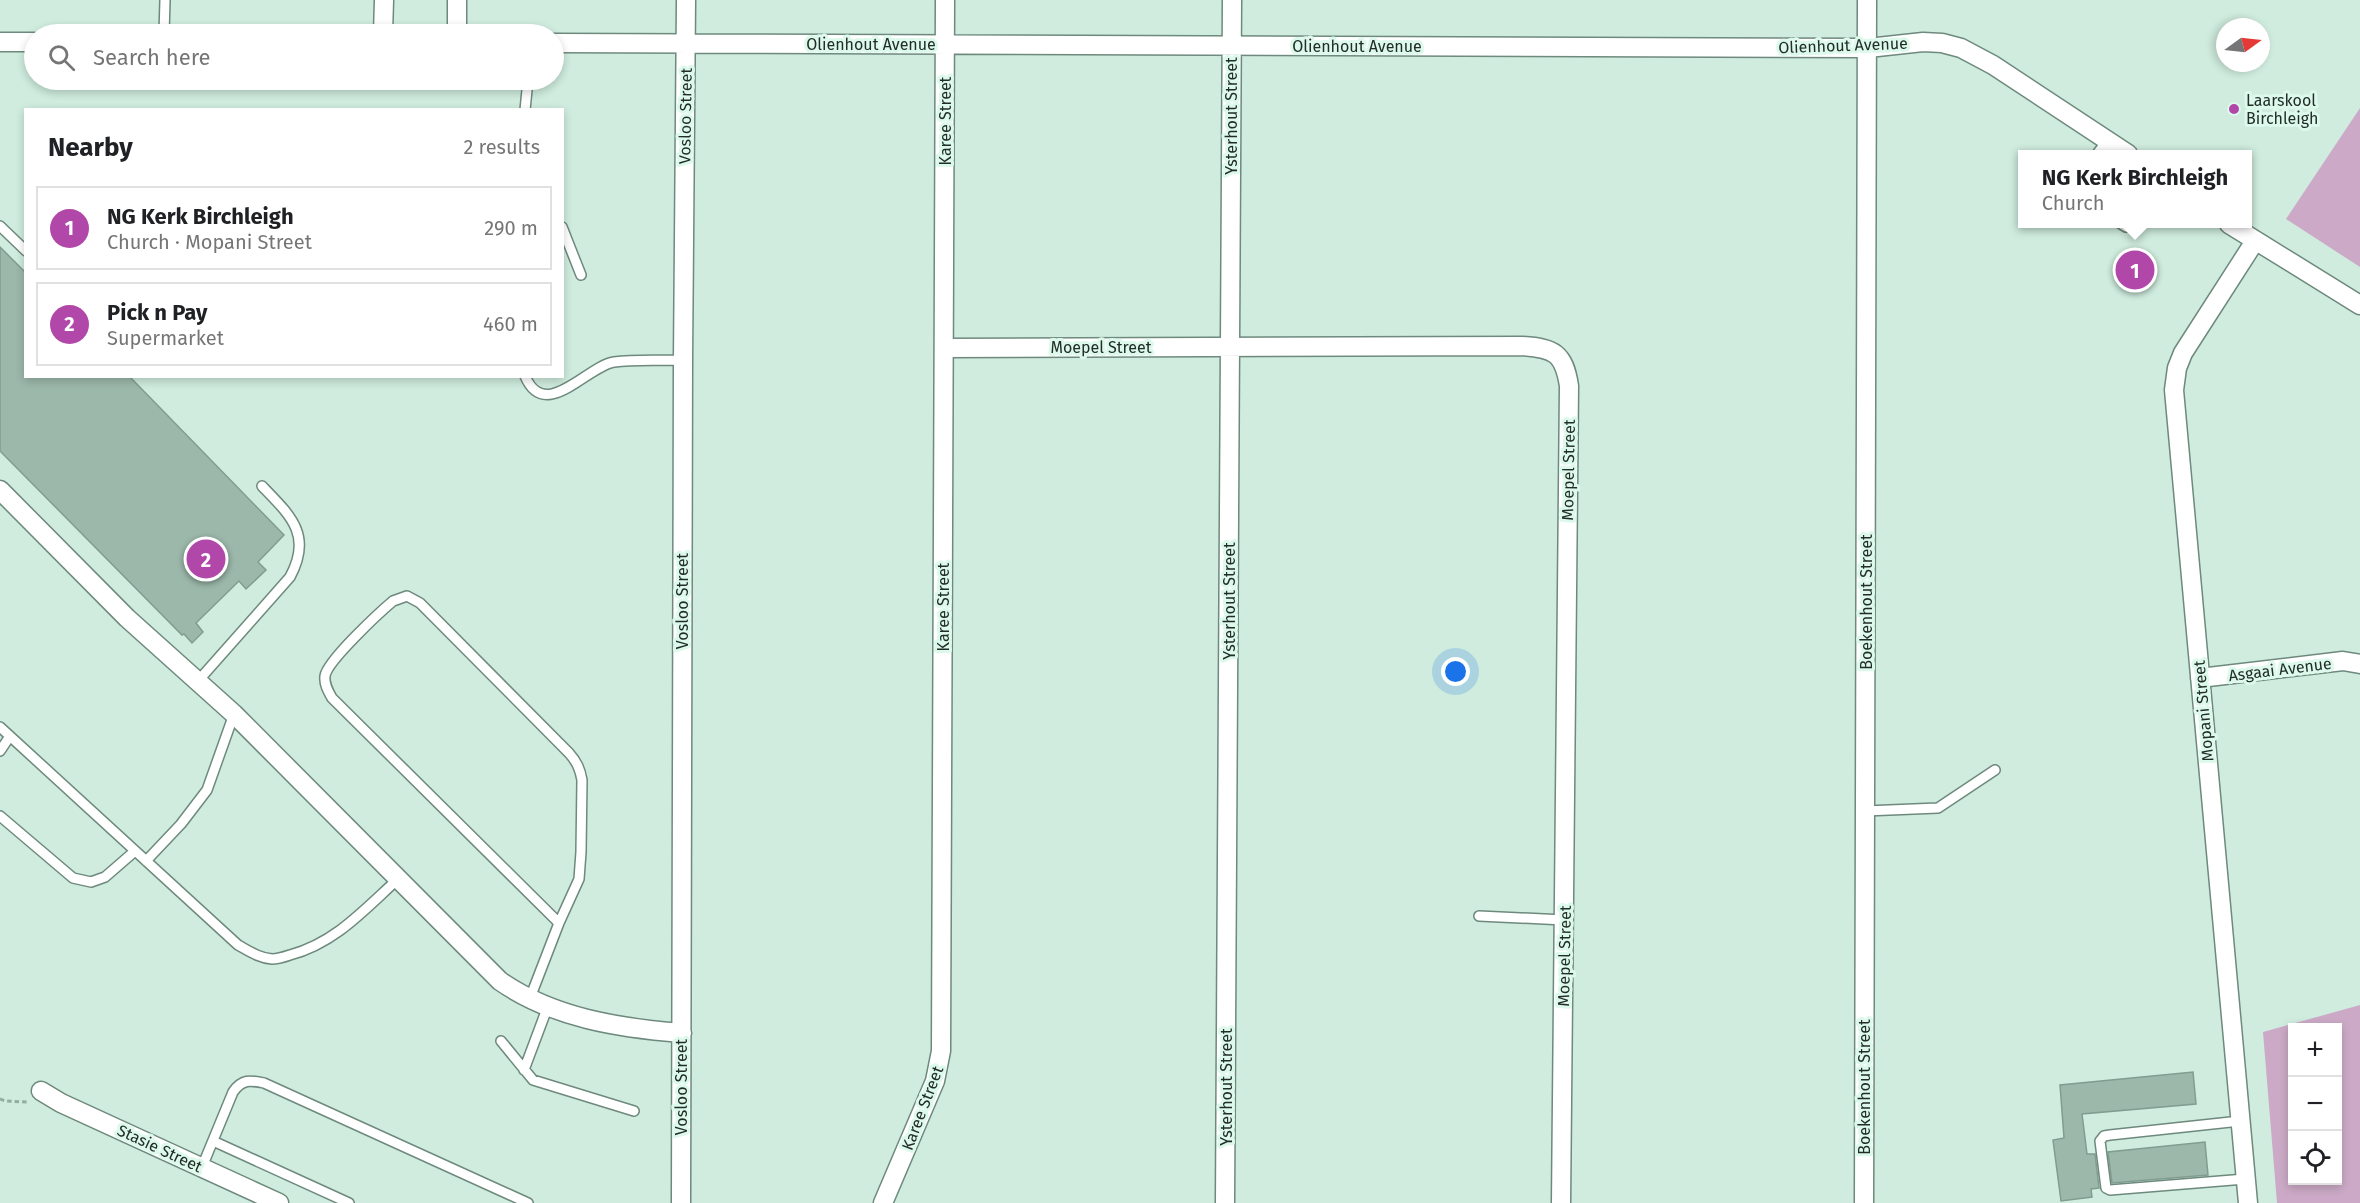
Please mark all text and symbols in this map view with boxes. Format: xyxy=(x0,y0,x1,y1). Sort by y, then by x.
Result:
north arrow xyxy=(2216,18,2270,72)
search box xyxy=(24,24,564,90)
street label: Olienhout Avenue xyxy=(1778,34,1908,57)
street label: Olienhout Avenue xyxy=(806,35,936,54)
street label: Olienhout Avenue xyxy=(1292,37,1422,56)
icon: search xyxy=(45,41,78,74)
text: Search here xyxy=(93,44,211,71)
street label: Ysterhout Street xyxy=(1222,57,1241,175)
street label: Vosloo Street xyxy=(675,68,696,164)
street label: Karee Street xyxy=(936,76,955,165)
place label: Laarskool Birchleigh xyxy=(2246,91,2319,128)
marker: Laarskool Birchleigh xyxy=(2227,102,2241,116)
text: Nearby xyxy=(48,132,133,163)
text: 2 results xyxy=(463,135,540,159)
popup xyxy=(2018,150,2252,228)
text: NG Kerk Birchleigh xyxy=(2042,164,2228,191)
text: Church xyxy=(2042,191,2104,215)
text: NG Kerk Birchleigh xyxy=(107,203,294,230)
text: 1 xyxy=(65,216,74,240)
text: 290 m xyxy=(484,216,538,240)
text: Church · Mopani Street xyxy=(107,230,312,254)
pin: 1 xyxy=(2116,248,2154,292)
text: Pick n Pay xyxy=(107,299,207,326)
text: 2 xyxy=(64,312,75,336)
text: 460 m xyxy=(483,312,538,336)
text: Supermarket xyxy=(107,326,224,350)
street label: Moepel Street xyxy=(1050,338,1152,357)
street label: Moepel Street xyxy=(1558,419,1579,521)
street label: Boekenhout Street xyxy=(1857,534,1876,670)
pin: 2 xyxy=(186,536,226,582)
street label: Ysterhout Street xyxy=(1220,542,1239,660)
street label: Vosloo Street xyxy=(673,553,692,649)
street label: Karee Street xyxy=(934,562,953,651)
street label: Asgaai Avenue xyxy=(2227,654,2333,685)
your location xyxy=(1441,657,1470,686)
street label: Mopani Street xyxy=(2190,659,2217,762)
street label: Moepel Street xyxy=(1554,905,1575,1007)
street label: Boekenhout Street xyxy=(1855,1019,1874,1155)
map controls xyxy=(2288,1023,2342,1185)
button: + xyxy=(2288,1023,2342,1077)
street label: Ysterhout Street xyxy=(1217,1028,1236,1146)
street label: Vosloo Street xyxy=(672,1039,691,1135)
street label: Karee Street xyxy=(898,1063,947,1153)
button: − xyxy=(2288,1077,2342,1131)
street label: Stasie Street xyxy=(114,1121,205,1176)
button: locate xyxy=(2288,1131,2342,1185)

